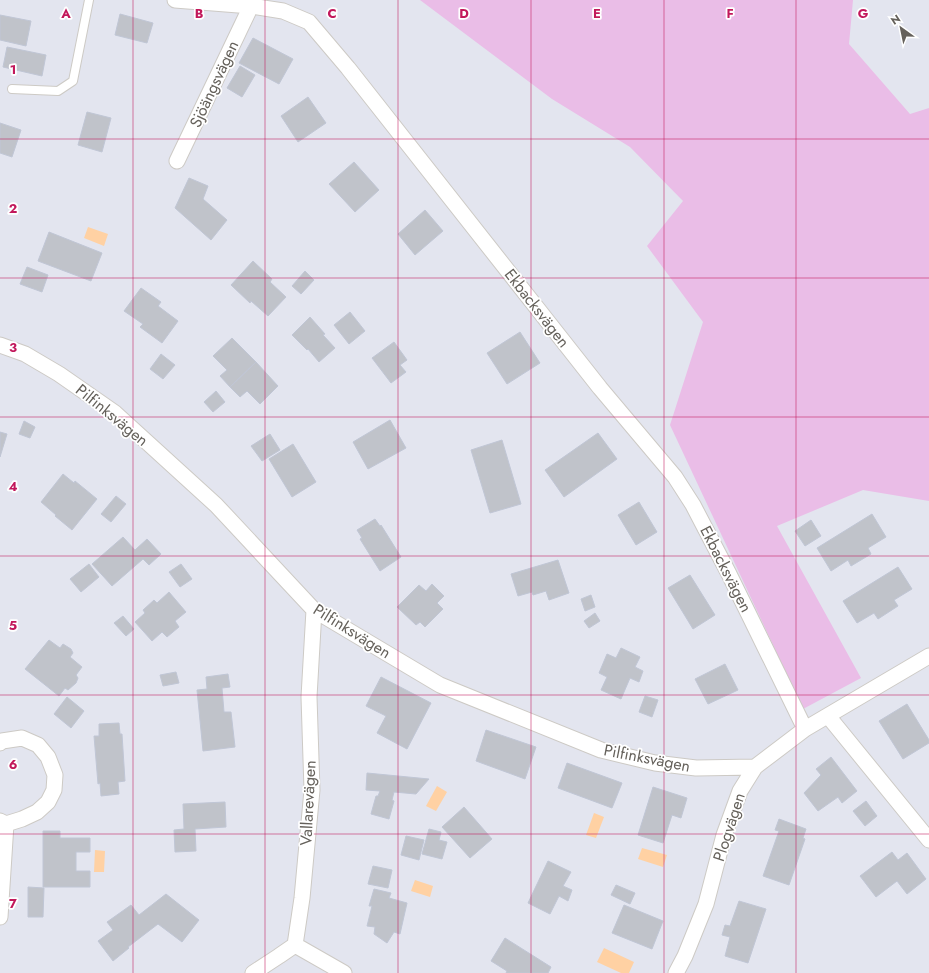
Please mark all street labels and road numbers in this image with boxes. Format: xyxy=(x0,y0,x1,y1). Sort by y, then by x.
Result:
street label: Sjöängsvägen xyxy=(184,37,244,131)
street label: Ekbacksvägen xyxy=(499,264,575,352)
street label: Pilfinksvägen xyxy=(71,378,153,452)
street label: Ekbacksvägen xyxy=(694,522,758,616)
street label: Pilfinksvägen xyxy=(309,598,395,664)
street label: Pilfinksvägen xyxy=(602,738,692,778)
street label: Vallarevägen xyxy=(294,760,322,846)
street label: Plogvägen xyxy=(707,790,751,864)

